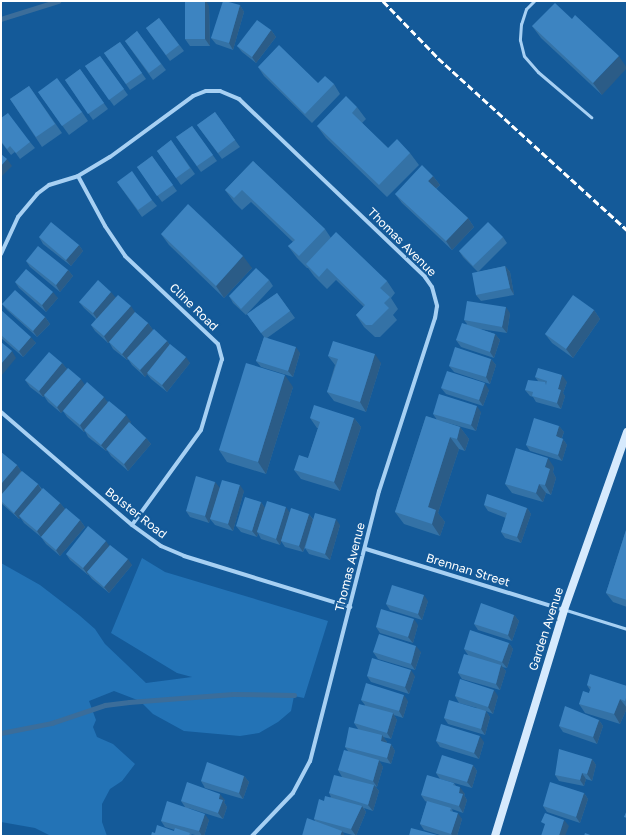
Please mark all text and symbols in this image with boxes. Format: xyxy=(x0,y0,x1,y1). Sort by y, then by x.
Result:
street label: Thomas Avenue xyxy=(365,205,439,279)
street label: Cline Road xyxy=(167,280,221,334)
street label: Bolster Road xyxy=(102,484,170,542)
street label: Thomas Avenue xyxy=(332,521,368,613)
street label: Brennan Street xyxy=(424,550,512,590)
street label: Garden Avenue xyxy=(526,585,566,673)

